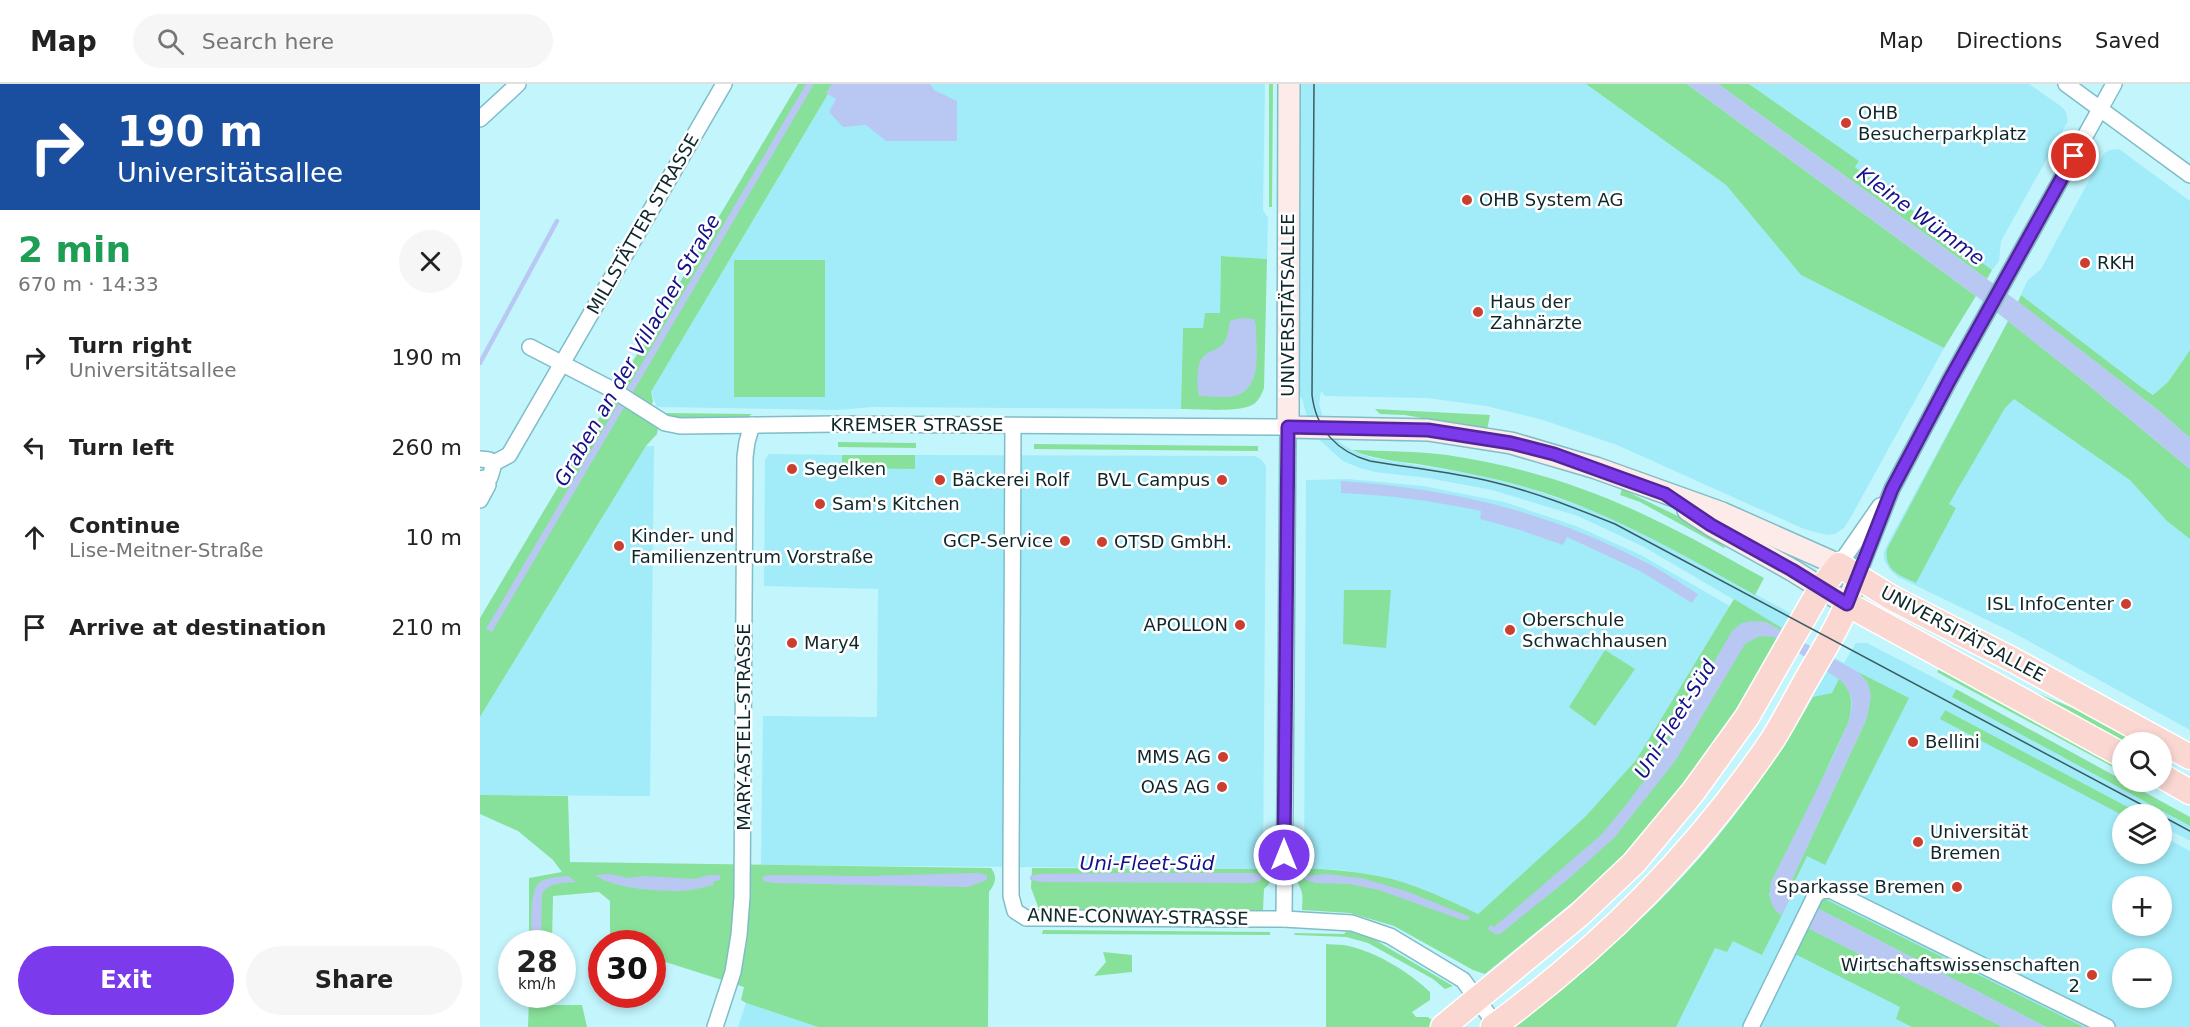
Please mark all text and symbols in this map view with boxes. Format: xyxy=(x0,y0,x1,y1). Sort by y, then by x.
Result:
search box xyxy=(133,14,553,68)
text: Map xyxy=(30,25,97,58)
icon: search xyxy=(154,25,187,58)
text: Search here xyxy=(202,29,334,54)
text: Map xyxy=(1879,29,1923,53)
text: Directions xyxy=(1956,29,2062,53)
text: Saved xyxy=(2095,29,2160,53)
place label: OHB Besucherparkplatz xyxy=(1858,102,2026,144)
text: 190 m xyxy=(117,107,263,156)
icon: right xyxy=(18,108,96,186)
marker: OHB Besucherparkplatz xyxy=(1839,116,1853,130)
street label: MILLSTÄTTER STRASSE xyxy=(582,130,703,318)
pin xyxy=(2048,130,2099,181)
icon: arrive xyxy=(2057,139,2090,172)
text: Universitätsallee xyxy=(117,157,343,188)
water label: Kleine Wümme xyxy=(1853,162,1989,270)
place label: OHB System AG xyxy=(1479,189,1624,210)
marker: OHB System AG xyxy=(1460,193,1474,207)
water label: Graben an der Villacher Straße xyxy=(549,210,725,490)
street label: UNIVERSITÄTSALLEE xyxy=(1277,213,1298,397)
text: 2 min xyxy=(18,229,131,270)
button: close xyxy=(399,230,462,293)
place label: RKH xyxy=(2097,252,2135,273)
marker: RKH xyxy=(2078,256,2092,270)
text: 670 m · 14:33 xyxy=(18,272,159,296)
place label: Haus der Zahnärzte xyxy=(1490,291,1582,333)
marker: Haus der Zahnärzte xyxy=(1471,305,1485,319)
text: Turn right xyxy=(69,333,192,358)
icon: right xyxy=(18,341,51,374)
text: 190 m xyxy=(392,345,462,370)
text: Universitätsallee xyxy=(69,358,237,382)
street label: KREMSER STRASSE xyxy=(831,414,1003,435)
icon: left xyxy=(18,431,51,464)
text: Turn left xyxy=(69,435,174,460)
text: 260 m xyxy=(392,435,462,460)
place label: Segelken xyxy=(804,458,886,479)
marker: Segelken xyxy=(785,462,799,476)
place label: Bäckerei Rolf xyxy=(952,469,1070,490)
place label: BVL Campus xyxy=(1097,469,1210,490)
marker: Bäckerei Rolf xyxy=(933,473,947,487)
marker: BVL Campus xyxy=(1215,473,1229,487)
place label: Sam's Kitchen xyxy=(832,493,960,514)
marker: Sam's Kitchen xyxy=(813,497,827,511)
text: Continue xyxy=(69,513,180,538)
icon: ahead xyxy=(18,521,51,554)
text: 10 m xyxy=(406,525,462,550)
place label: Kinder- und Familienzentrum Vorstraße xyxy=(631,525,873,567)
place label: GCP-Service xyxy=(943,530,1053,551)
place label: OTSD GmbH. xyxy=(1114,531,1232,552)
marker: GCP-Service xyxy=(1058,534,1072,548)
marker: OTSD GmbH. xyxy=(1095,535,1109,549)
text: Lise-Meitner-Straße xyxy=(69,538,264,562)
marker: Kinder- und Familienzentrum Vorstraße xyxy=(612,539,626,553)
street label: UNIVERSITÄTSALLEE xyxy=(1877,581,2049,686)
place label: ISL InfoCenter xyxy=(1987,593,2115,614)
marker: ISL InfoCenter xyxy=(2119,597,2133,611)
place label: Oberschule Schwachhausen xyxy=(1522,609,1668,651)
icon: arrive xyxy=(18,611,51,644)
place label: APOLLON xyxy=(1144,614,1228,635)
text: Arrive at destination xyxy=(69,615,326,640)
text: 210 m xyxy=(392,615,462,640)
marker: APOLLON xyxy=(1233,618,1247,632)
street label: MARY-ASTELL-STRASSE xyxy=(733,623,754,831)
marker: Oberschule Schwachhausen xyxy=(1503,623,1517,637)
place label: Mary4 xyxy=(804,632,860,653)
marker: Mary4 xyxy=(785,636,799,650)
water label: Uni-Fleet-Süd xyxy=(1629,655,1721,783)
place label: Bellini xyxy=(1925,731,1980,752)
map controls xyxy=(2112,732,2172,1008)
button: search xyxy=(2112,732,2172,792)
marker: Bellini xyxy=(1906,735,1920,749)
place label: MMS AG xyxy=(1137,746,1211,767)
marker: MMS AG xyxy=(1216,750,1230,764)
place label: OAS AG xyxy=(1141,776,1210,797)
marker: OAS AG xyxy=(1215,780,1229,794)
button: layers xyxy=(2112,804,2172,864)
place label: Universität Bremen xyxy=(1930,821,2028,863)
position arrow xyxy=(1252,823,1316,887)
marker: Universität Bremen xyxy=(1911,835,1925,849)
water label: Uni-Fleet-Süd xyxy=(1080,851,1215,875)
place label: Sparkasse Bremen xyxy=(1777,876,1945,897)
button: + xyxy=(2112,876,2172,936)
marker: Sparkasse Bremen xyxy=(1950,880,1964,894)
street label: ANNE-CONWAY-STRASSE xyxy=(1027,904,1249,929)
speed limit sign: 30 xyxy=(588,930,666,1008)
text: 28 xyxy=(516,944,558,979)
button: Exit xyxy=(18,946,234,1015)
button: Share xyxy=(246,946,462,1015)
button: − xyxy=(2112,948,2172,1008)
place label: Wirtschaftswissenschaften 2 xyxy=(1841,954,2080,996)
marker: Wirtschaftswissenschaften 2 xyxy=(2085,968,2099,982)
text: km/h xyxy=(518,975,556,993)

